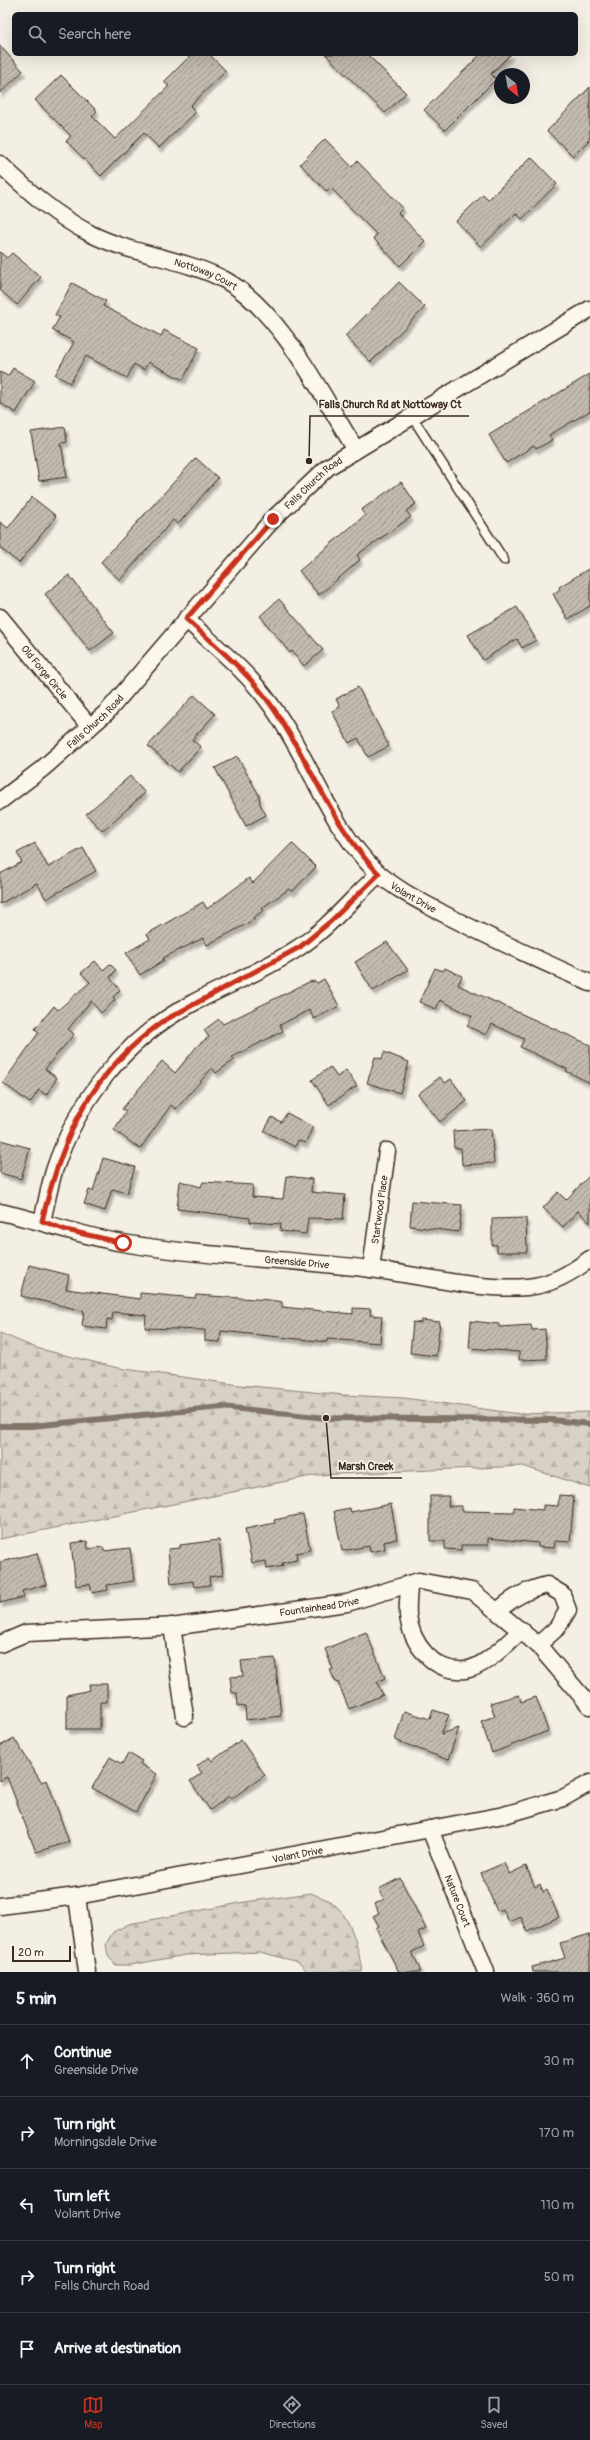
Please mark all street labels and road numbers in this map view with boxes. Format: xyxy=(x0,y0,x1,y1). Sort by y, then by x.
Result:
street label: Nottoway Court xyxy=(173,256,240,294)
street label: Falls Church Road xyxy=(282,455,345,512)
street label: Old Forge Circle xyxy=(19,643,70,702)
street label: Falls Church Road xyxy=(65,692,126,752)
street label: Volant Drive xyxy=(387,880,438,916)
street label: Startwood Place xyxy=(369,1174,391,1245)
street label: Greenside Drive xyxy=(264,1254,330,1272)
street label: Fountainhead Drive xyxy=(279,1595,361,1619)
street label: Volant Drive xyxy=(271,1844,324,1866)
street label: Nature Court xyxy=(442,1873,473,1930)

